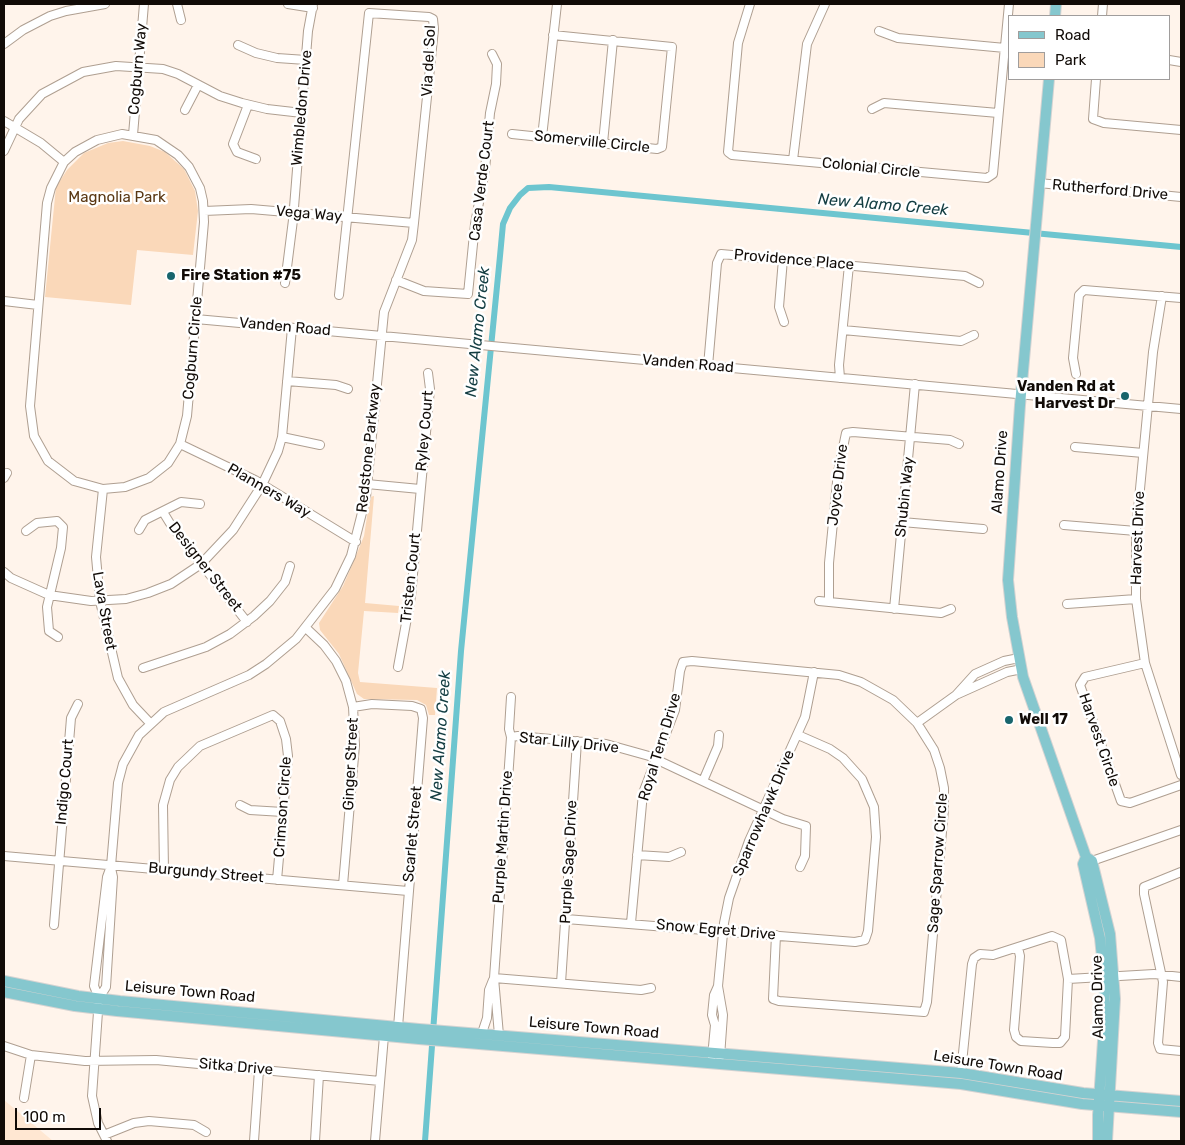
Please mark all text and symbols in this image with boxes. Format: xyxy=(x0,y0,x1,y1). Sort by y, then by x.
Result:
legend xyxy=(1008,15,1170,80)
street label: Cogburn Way xyxy=(125,22,151,116)
street label: Via del Sol xyxy=(418,25,440,97)
text: Road xyxy=(1055,26,1091,44)
street label: Wimbledon Drive xyxy=(288,49,316,167)
text: Park xyxy=(1055,51,1086,69)
street label: Casa Verde Court xyxy=(466,120,498,242)
street label: Somerville Circle xyxy=(533,127,651,157)
street label: Colonial Circle xyxy=(821,154,921,182)
street label: Rutherford Drive xyxy=(1051,176,1169,204)
park label: Magnolia Park xyxy=(68,189,166,207)
water label: New Alamo Creek xyxy=(817,190,949,220)
street label: Vega Way xyxy=(275,202,343,226)
street label: Providence Place xyxy=(733,246,855,274)
water label: New Alamo Creek xyxy=(462,266,494,398)
place label: Fire Station #75 xyxy=(181,267,301,285)
marker: Fire Station #75 xyxy=(165,270,177,282)
street label: Cogburn Circle xyxy=(180,296,206,400)
street label: Vanden Road xyxy=(238,314,332,340)
street label: Vanden Road xyxy=(641,351,735,377)
place label: Vanden Rd at Harvest Dr xyxy=(1017,378,1115,413)
street label: Redstone Parkway xyxy=(353,383,385,513)
street label: Ryley Court xyxy=(413,390,437,472)
marker: Vanden Rd at Harvest Dr xyxy=(1119,390,1131,402)
street label: Alamo Drive xyxy=(988,430,1012,514)
street label: Joyce Drive xyxy=(824,443,852,527)
street label: Shubin Way xyxy=(892,456,918,538)
street label: Planners Way xyxy=(224,460,314,522)
street label: Harvest Drive xyxy=(1127,491,1149,585)
street label: Designer Street xyxy=(164,518,246,616)
street label: Tristen Court xyxy=(397,532,425,624)
street label: Lava Street xyxy=(88,570,120,652)
water label: New Alamo Creek xyxy=(427,670,455,802)
street label: Royal Tern Drive xyxy=(635,691,685,803)
street label: Harvest Circle xyxy=(1075,691,1123,789)
place label: Well 17 xyxy=(1019,711,1068,729)
marker: Well 17 xyxy=(1003,714,1015,726)
street label: Ginger Street xyxy=(340,717,362,811)
street label: Star Lilly Drive xyxy=(518,729,620,757)
street label: Indigo Court xyxy=(52,738,78,826)
street label: Sparrowhawk Drive xyxy=(729,747,799,879)
street label: Crimson Circle xyxy=(270,756,296,858)
street label: Purple Martin Drive xyxy=(489,770,517,904)
street label: Scarlet Street xyxy=(400,785,426,883)
street label: Sage Sparrow Circle xyxy=(924,793,952,933)
street label: Purple Sage Drive xyxy=(557,800,581,924)
street label: Burgundy Street xyxy=(147,859,265,887)
street label: Snow Egret Drive xyxy=(655,916,777,944)
street label: Alamo Drive xyxy=(1088,955,1108,1039)
street label: Leisure Town Road xyxy=(124,977,256,1007)
street label: Leisure Town Road xyxy=(528,1013,660,1043)
street label: Leisure Town Road xyxy=(932,1047,1064,1085)
street label: Sitka Drive xyxy=(198,1055,274,1079)
scale bar xyxy=(18,1098,104,1130)
text: 100 m xyxy=(23,1108,65,1126)

